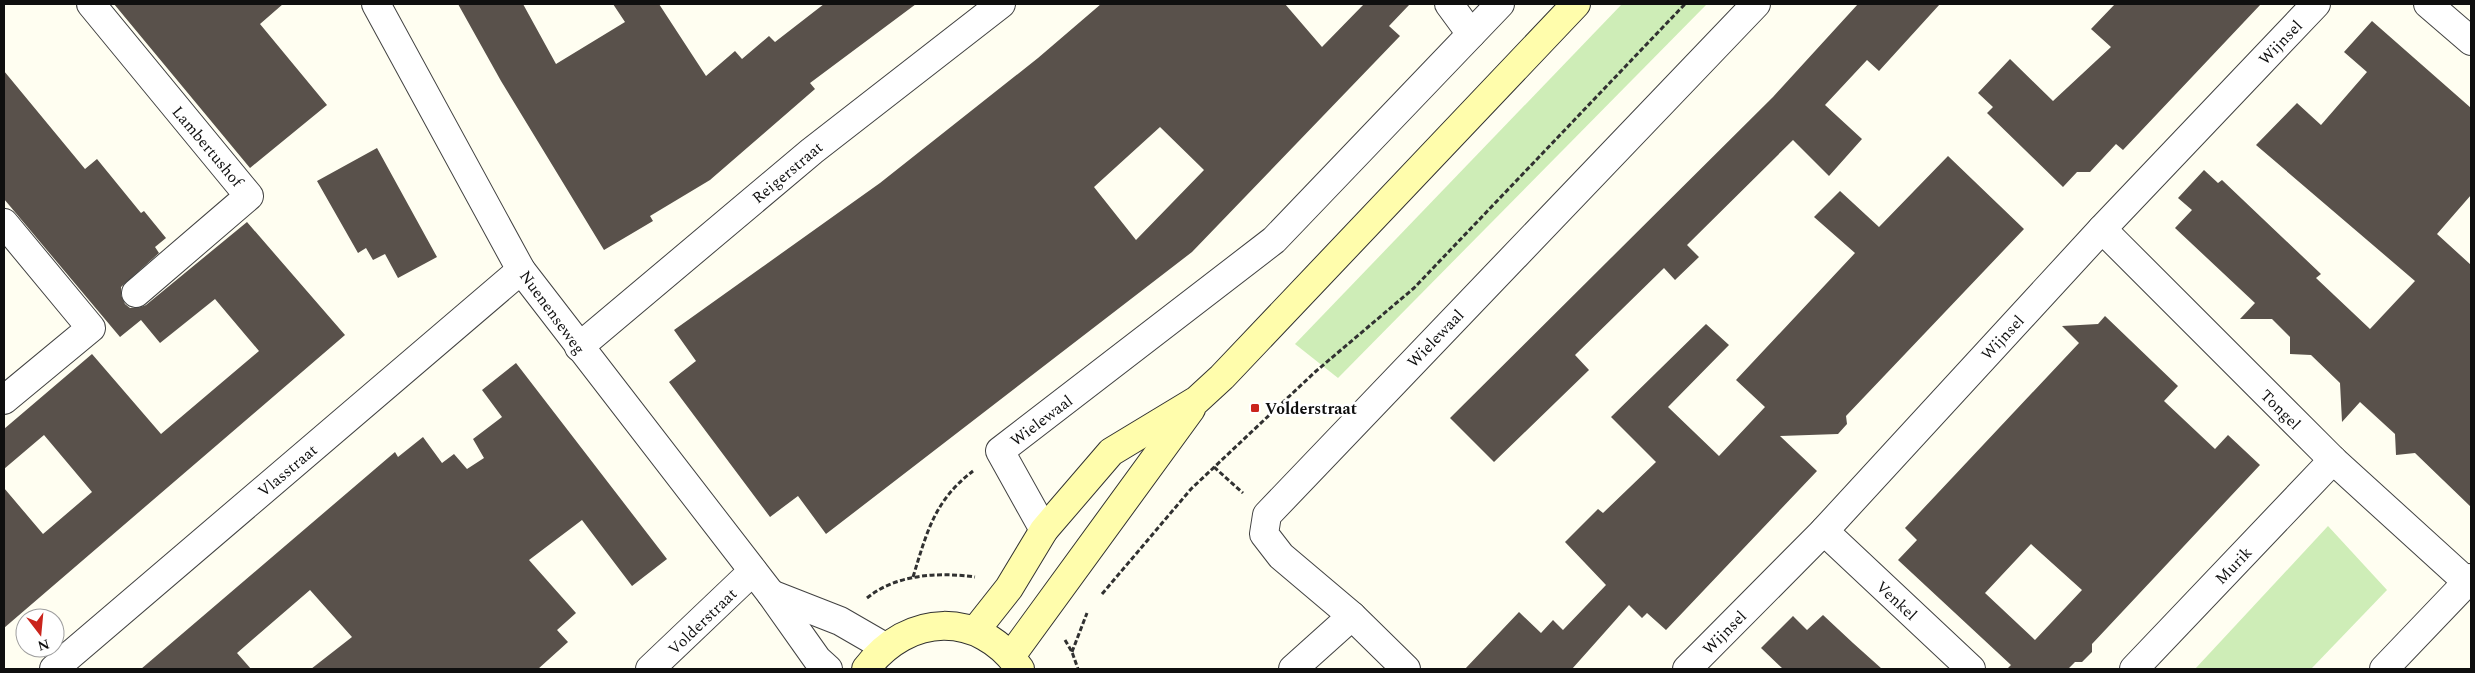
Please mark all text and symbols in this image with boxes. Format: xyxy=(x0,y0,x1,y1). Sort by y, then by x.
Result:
street label: Wijnsel xyxy=(2253,15,2308,71)
street label: Lambertushof xyxy=(166,101,249,194)
street label: Reigerstraat xyxy=(747,136,829,210)
street label: Nuenenseweg xyxy=(513,265,591,360)
street label: Wielewaal xyxy=(1402,304,1470,373)
street label: Wijnsel xyxy=(1975,310,2030,366)
street label: Tongel xyxy=(2255,384,2306,435)
street label: Wielewaal xyxy=(1005,389,1078,452)
place label: Volderstraat xyxy=(1265,397,1357,421)
marker: Volderstraat xyxy=(1249,402,1261,414)
street label: Vlasstraat xyxy=(253,438,323,503)
street label: Murik xyxy=(2210,541,2258,590)
street label: Venkel xyxy=(1870,575,1922,626)
street label: Volderstraat xyxy=(663,582,743,661)
street label: Wijnsel xyxy=(1697,605,1752,660)
north arrow xyxy=(15,608,65,658)
text: N xyxy=(35,633,52,657)

